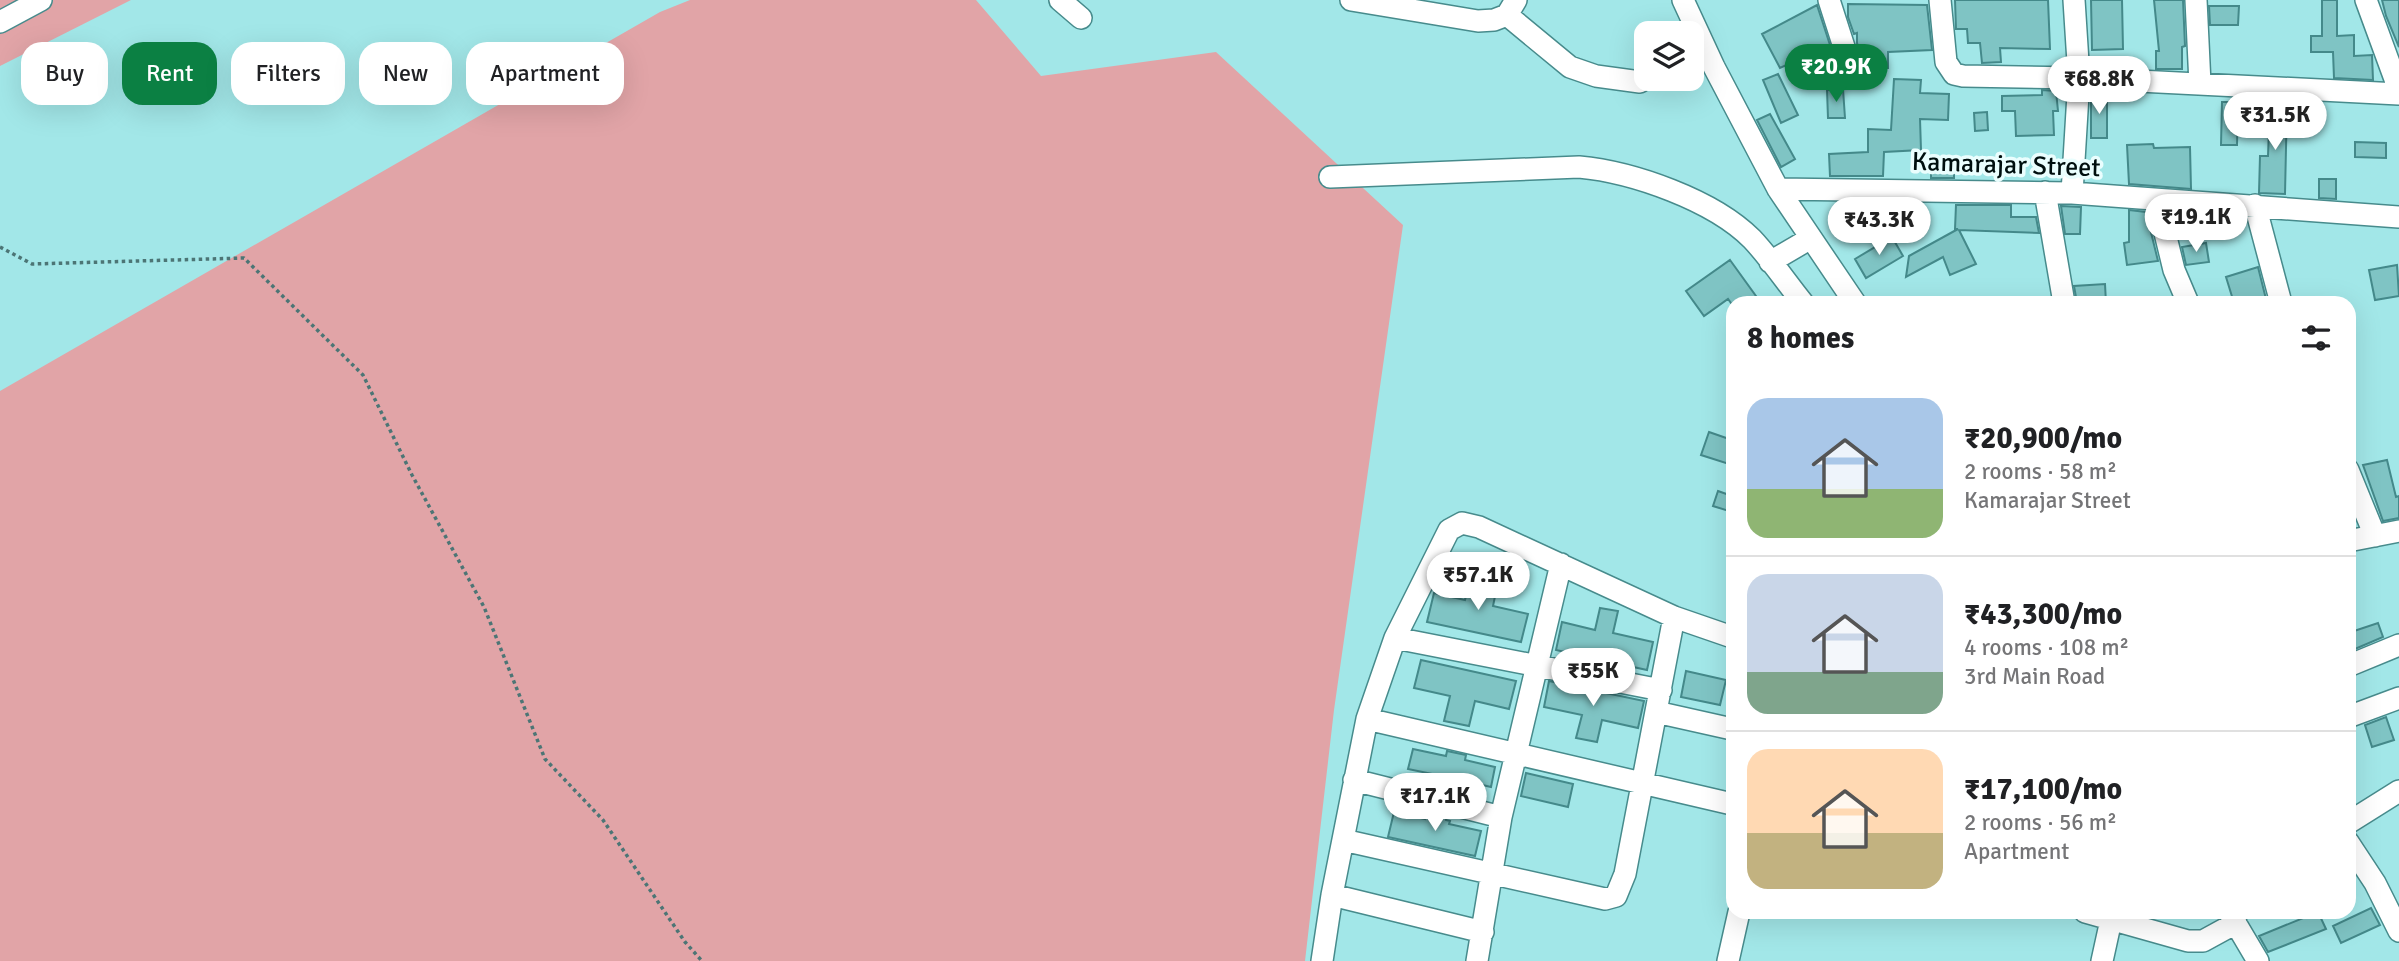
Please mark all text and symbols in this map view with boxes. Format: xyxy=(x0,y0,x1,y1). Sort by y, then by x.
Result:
map controls xyxy=(1634,21,1704,91)
button: layers xyxy=(1634,21,1704,91)
chip: Buy xyxy=(21,42,108,105)
chip: Rent xyxy=(122,42,217,105)
chip: Filters xyxy=(231,42,345,105)
chip: New xyxy=(359,42,452,105)
chip: Apartment xyxy=(466,42,624,105)
pin: ₹20.9K xyxy=(1779,44,1893,104)
text: ₹20.9K xyxy=(1801,52,1871,81)
pin: ₹68.8K xyxy=(2042,57,2156,116)
text: ₹68.8K xyxy=(2064,64,2134,93)
pin: ₹31.5K xyxy=(2218,92,2332,152)
text: ₹31.5K xyxy=(2240,100,2310,129)
street label: Kamarajar Street xyxy=(1911,146,2101,184)
pin: ₹19.1K xyxy=(2139,194,2253,254)
pin: ₹43.3K xyxy=(1822,198,1936,257)
text: ₹19.1K xyxy=(2161,202,2231,231)
text: ₹43.3K xyxy=(1844,205,1914,234)
icon: filters xyxy=(2297,319,2335,357)
text: 8 homes xyxy=(1747,320,1854,357)
text: ₹20,900/mo xyxy=(1964,420,2122,457)
icon: home xyxy=(1803,426,1887,510)
text: 2 rooms · 58 m² xyxy=(1964,457,2117,486)
text: Kamarajar Street xyxy=(1964,486,2131,515)
pin: ₹57.1K xyxy=(1421,552,1535,612)
text: ₹57.1K xyxy=(1443,560,1513,589)
text: ₹43,300/mo xyxy=(1964,596,2122,633)
icon: home xyxy=(1803,602,1887,686)
text: 4 rooms · 108 m² xyxy=(1964,633,2129,662)
pin: ₹55K xyxy=(1552,648,1634,708)
text: ₹55K xyxy=(1567,656,1619,685)
text: 3rd Main Road xyxy=(1964,662,2105,691)
text: ₹17,100/mo xyxy=(1964,771,2122,808)
pin: ₹17.1K xyxy=(1378,774,1492,833)
icon: home xyxy=(1803,777,1887,861)
text: ₹17.1K xyxy=(1400,781,1470,810)
text: 2 rooms · 56 m² xyxy=(1964,808,2117,837)
text: Apartment xyxy=(1964,837,2069,866)

